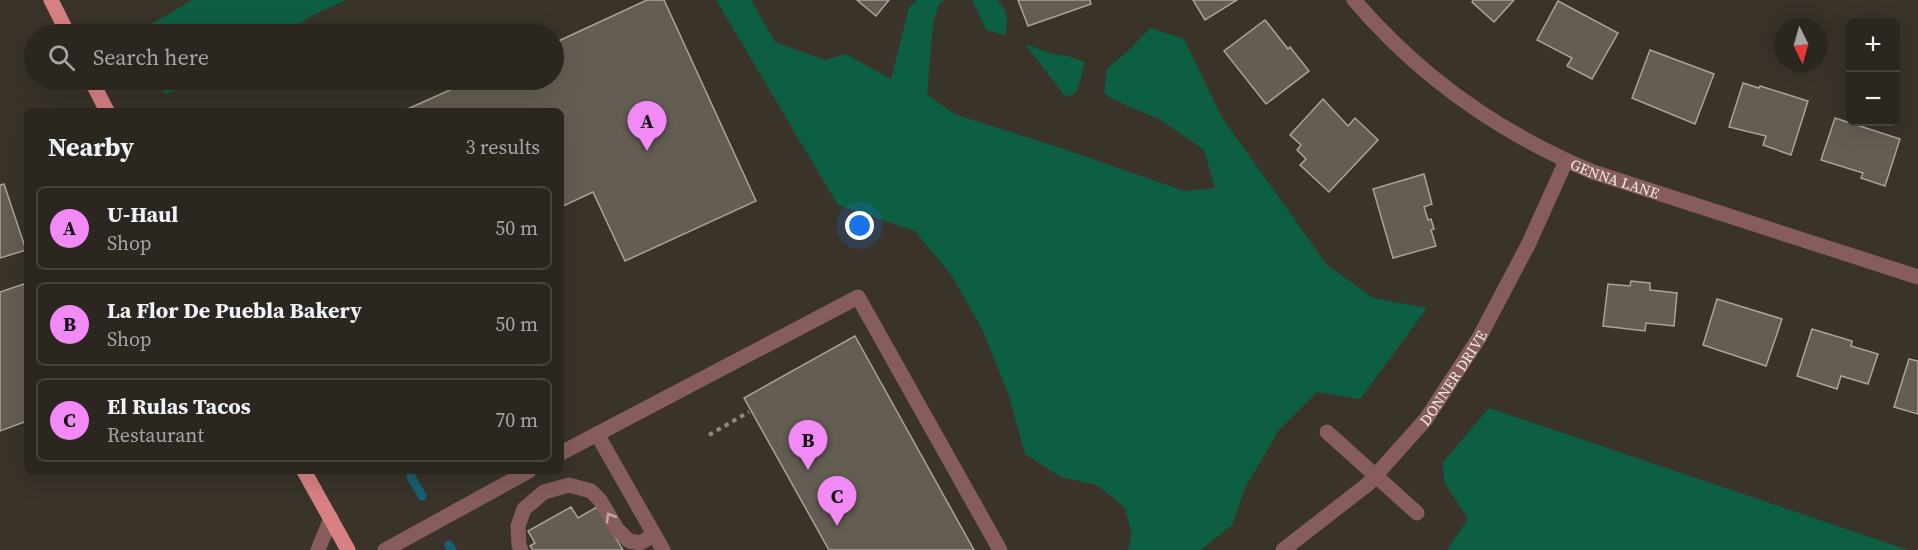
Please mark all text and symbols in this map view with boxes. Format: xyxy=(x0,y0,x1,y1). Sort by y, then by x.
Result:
north arrow xyxy=(1774,18,1828,72)
map controls xyxy=(1846,18,1900,126)
button: + xyxy=(1846,18,1900,72)
search box xyxy=(24,24,564,90)
icon: search xyxy=(45,41,78,74)
text: Search here xyxy=(93,42,209,72)
button: − xyxy=(1846,72,1900,126)
pin: A xyxy=(628,102,666,151)
text: Nearby xyxy=(48,129,134,165)
text: 3 results xyxy=(465,133,540,161)
street label: GENNA LANE xyxy=(1567,153,1662,203)
text: U-Haul xyxy=(107,199,178,229)
your location xyxy=(845,211,874,240)
text: A xyxy=(63,214,76,242)
text: 50 m xyxy=(495,214,538,242)
text: Shop xyxy=(107,229,152,257)
text: La Flor De Puebla Bakery xyxy=(107,295,362,325)
text: B xyxy=(63,310,76,338)
text: 50 m xyxy=(495,310,538,338)
text: Shop xyxy=(107,325,152,353)
street label: DONNER DRIVE xyxy=(1414,326,1492,430)
text: El Rulas Tacos xyxy=(107,391,251,421)
text: C xyxy=(63,406,76,434)
text: 70 m xyxy=(495,406,538,434)
pin: B xyxy=(788,420,828,470)
text: Restaurant xyxy=(107,421,204,449)
pin: C xyxy=(818,476,856,526)
one-way arrow xyxy=(606,513,618,523)

